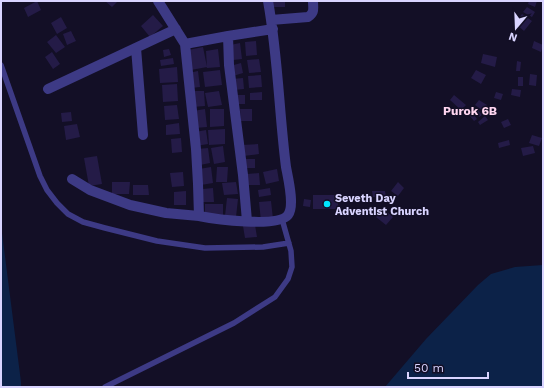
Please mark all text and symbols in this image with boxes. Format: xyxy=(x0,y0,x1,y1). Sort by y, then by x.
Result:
north arrow xyxy=(496,8,536,48)
text: N xyxy=(507,30,519,44)
district label: Purok 6B xyxy=(443,104,497,118)
place label: Seveth Day Adventist Church xyxy=(335,192,429,218)
marker: Seveth Day Adventist Church xyxy=(322,199,332,209)
scale bar xyxy=(408,354,488,380)
text: 50 m xyxy=(414,361,444,375)

